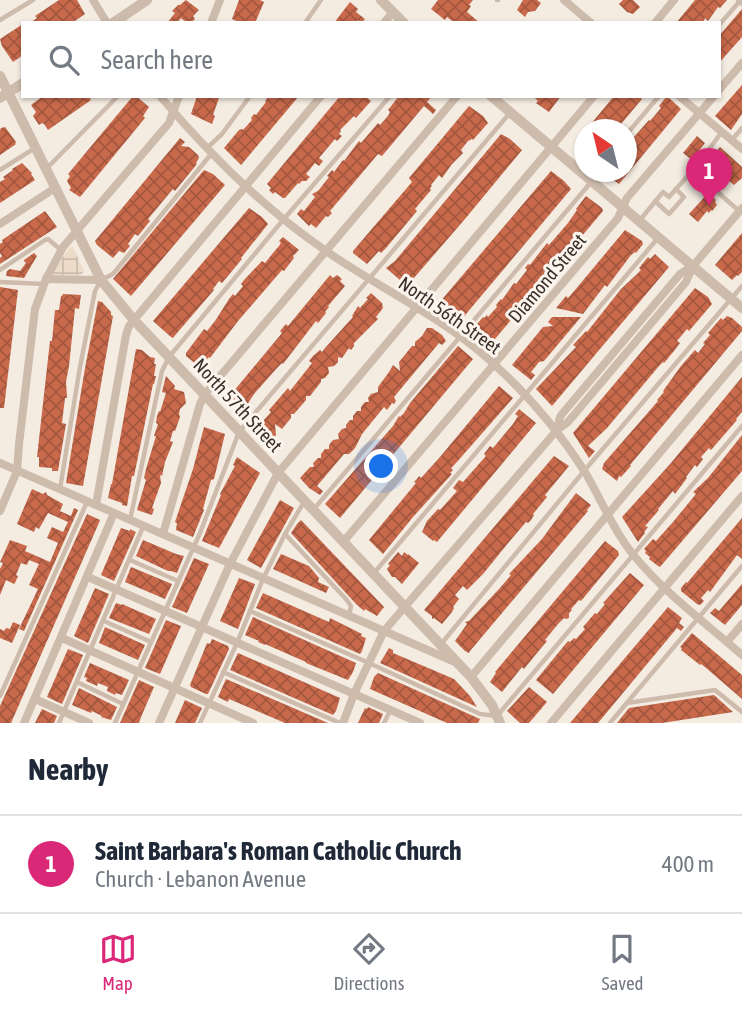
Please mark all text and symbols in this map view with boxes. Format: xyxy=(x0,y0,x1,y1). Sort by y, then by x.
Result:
search box xyxy=(21,21,721,98)
icon: search xyxy=(45,41,83,79)
text: Search here xyxy=(101,45,213,75)
north arrow xyxy=(574,119,637,182)
pin: 1 xyxy=(686,148,732,206)
street label: Diamond Street xyxy=(504,229,590,327)
street label: North 56th Street xyxy=(395,272,505,358)
street label: North 57th Street xyxy=(189,354,287,456)
your location xyxy=(364,449,398,483)
text: Nearby xyxy=(28,752,108,786)
text: Saint Barbara's Roman Catholic Church xyxy=(95,836,462,866)
text: 1 xyxy=(46,851,56,877)
text: 400 m xyxy=(662,851,714,877)
text: Church · Lebanon Avenue xyxy=(95,866,306,892)
tab: Map xyxy=(99,930,137,994)
tab: Directions xyxy=(334,930,404,994)
tab: Saved xyxy=(601,930,643,994)

